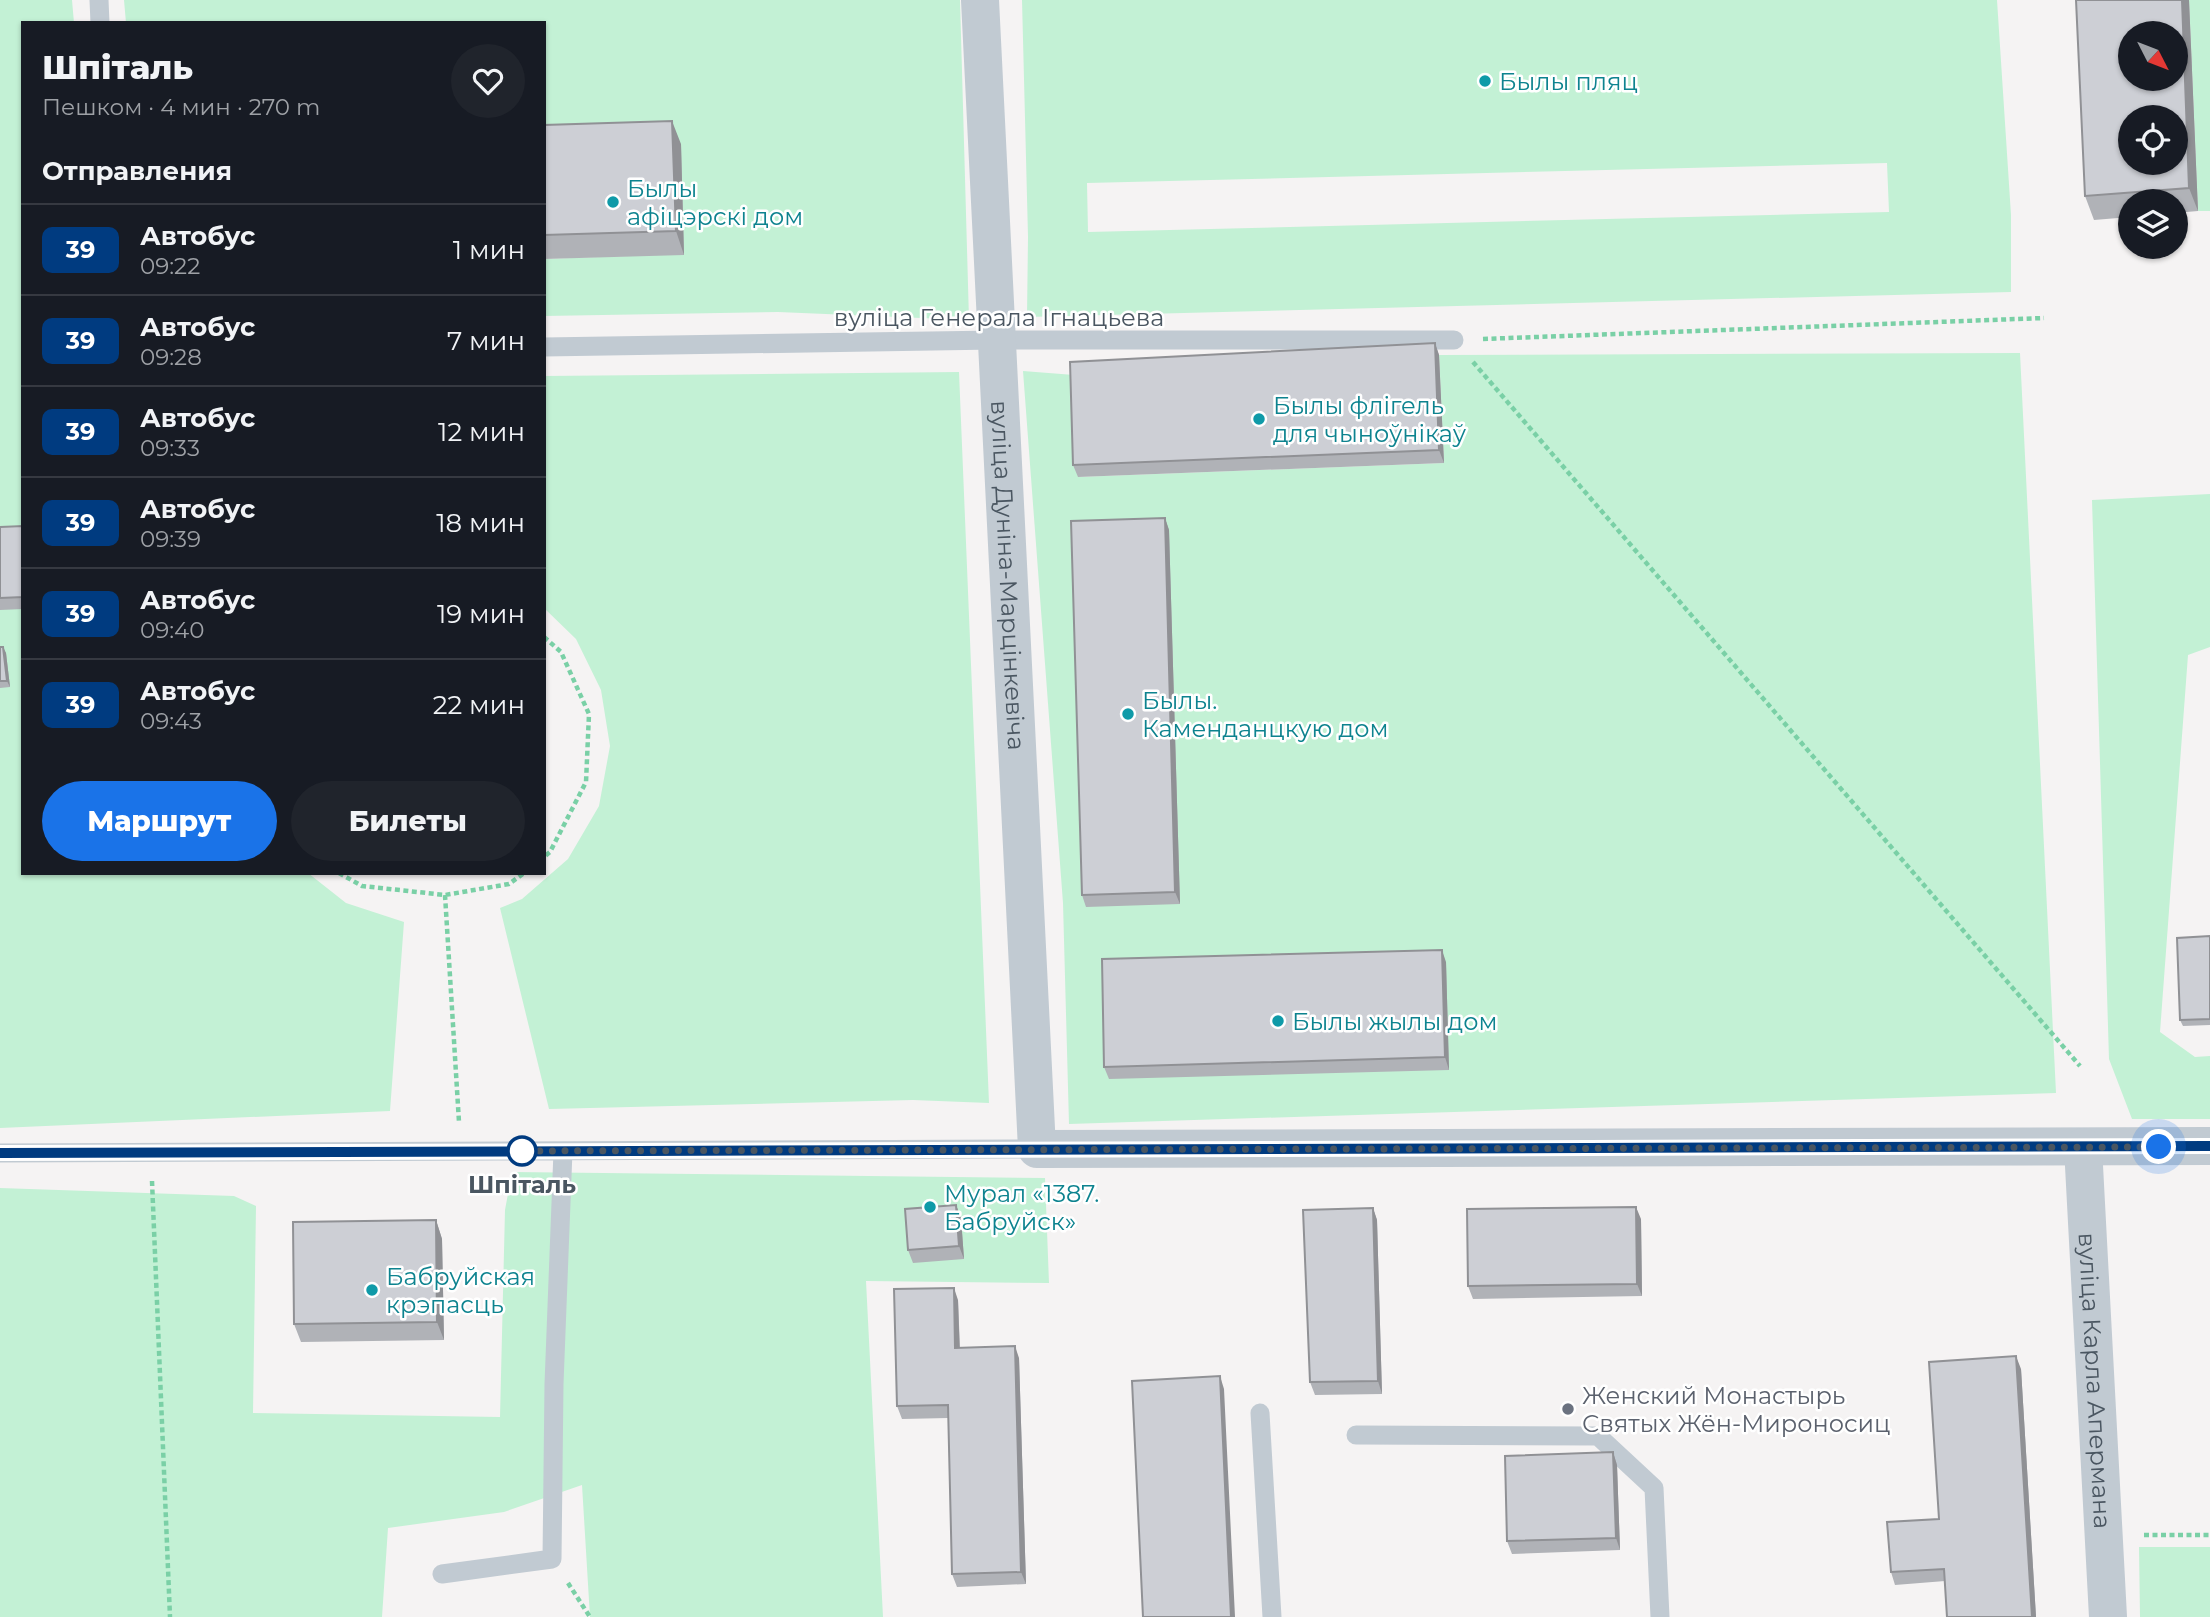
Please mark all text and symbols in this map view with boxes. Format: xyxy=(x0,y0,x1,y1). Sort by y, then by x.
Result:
north arrow xyxy=(2118,21,2188,91)
map controls xyxy=(2118,21,2188,259)
button: heart xyxy=(451,44,525,118)
text: Шпіталь xyxy=(42,47,193,87)
place label: Былы пляц xyxy=(1499,67,1638,96)
marker: Былы пляц xyxy=(1477,73,1493,89)
text: Пешком · 4 мин · 270 m xyxy=(42,93,321,121)
button: locate xyxy=(2118,105,2188,175)
text: Отправления xyxy=(42,155,232,187)
place label: Былы афіцэрскі дом xyxy=(627,174,803,231)
button: layers xyxy=(2118,189,2188,259)
marker: Былы афіцэрскі дом xyxy=(605,194,621,210)
text: Автобус xyxy=(140,220,255,252)
text: 1 мин xyxy=(453,234,525,266)
text: 39 xyxy=(66,235,95,264)
text: 09:22 xyxy=(140,252,200,280)
street label: вуліца Генерала Ігнацьева xyxy=(834,303,1164,332)
text: Автобус xyxy=(140,311,255,343)
text: 7 мин xyxy=(447,325,525,357)
text: 39 xyxy=(66,326,95,355)
text: 09:28 xyxy=(140,343,202,371)
place label: Былы флігель для чыноўнікаў xyxy=(1273,391,1467,448)
street label: вуліца Дуніна-Марцінкевіча xyxy=(985,400,1032,751)
text: Автобус xyxy=(140,402,255,434)
marker: Былы флігель для чыноўнікаў xyxy=(1251,411,1267,427)
text: 12 мин xyxy=(438,416,525,448)
text: 39 xyxy=(66,417,95,446)
text: 09:33 xyxy=(140,434,200,462)
text: Автобус xyxy=(140,493,255,525)
text: 18 мин xyxy=(436,507,525,539)
text: 39 xyxy=(66,508,95,537)
text: 09:39 xyxy=(140,525,201,553)
text: Автобус xyxy=(140,584,255,616)
text: 19 мин xyxy=(437,598,525,630)
text: 39 xyxy=(66,599,95,628)
text: 09:40 xyxy=(140,616,205,644)
text: Автобус xyxy=(140,675,255,707)
place label: Былы. Каменданцкую дом xyxy=(1142,686,1388,743)
text: 22 мин xyxy=(433,689,525,721)
text: 39 xyxy=(66,690,95,719)
marker: Былы. Каменданцкую дом xyxy=(1120,706,1136,722)
text: 09:43 xyxy=(140,707,202,735)
button: Маршрут xyxy=(42,781,277,861)
button: Билеты xyxy=(291,781,525,861)
place label: Былы жылы дом xyxy=(1292,1007,1497,1036)
marker: Былы жылы дом xyxy=(1270,1013,1286,1029)
your location xyxy=(2141,1129,2176,1164)
marker: Шпіталь xyxy=(507,1136,537,1166)
place label: Шпіталь xyxy=(468,1170,576,1199)
place label: Мурал «1387. Бабруйск» xyxy=(944,1179,1099,1236)
marker: Мурал «1387. Бабруйск» xyxy=(922,1199,938,1215)
street label: вуліца Карла Апермана xyxy=(2073,1232,2118,1530)
place label: Бабруйская крэпасць xyxy=(386,1262,535,1319)
marker: Бабруйская крэпасць xyxy=(364,1282,380,1298)
place label: Женский Монастырь Святых Жён-Мироносиц xyxy=(1582,1381,1890,1438)
marker: Женский Монастырь Святых Жён-Мироносиц xyxy=(1560,1401,1576,1417)

